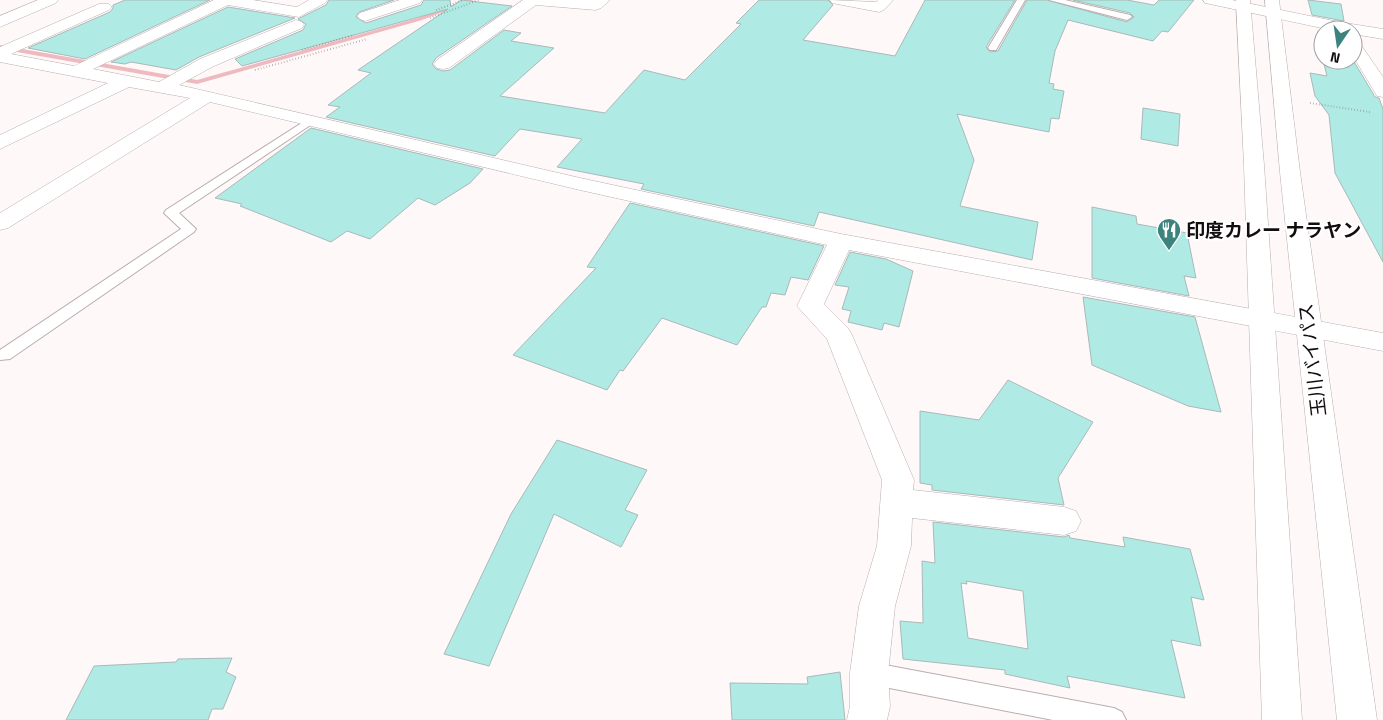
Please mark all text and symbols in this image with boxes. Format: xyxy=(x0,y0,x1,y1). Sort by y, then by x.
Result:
north arrow xyxy=(1313,20,1363,70)
text: N xyxy=(1328,47,1342,69)
place label: 印度カレー ナラヤン xyxy=(1186,215,1361,244)
restaurant icon: 印度カレー ナラヤン xyxy=(1156,217,1182,251)
street label: 玉川バイパス xyxy=(1290,302,1333,418)

